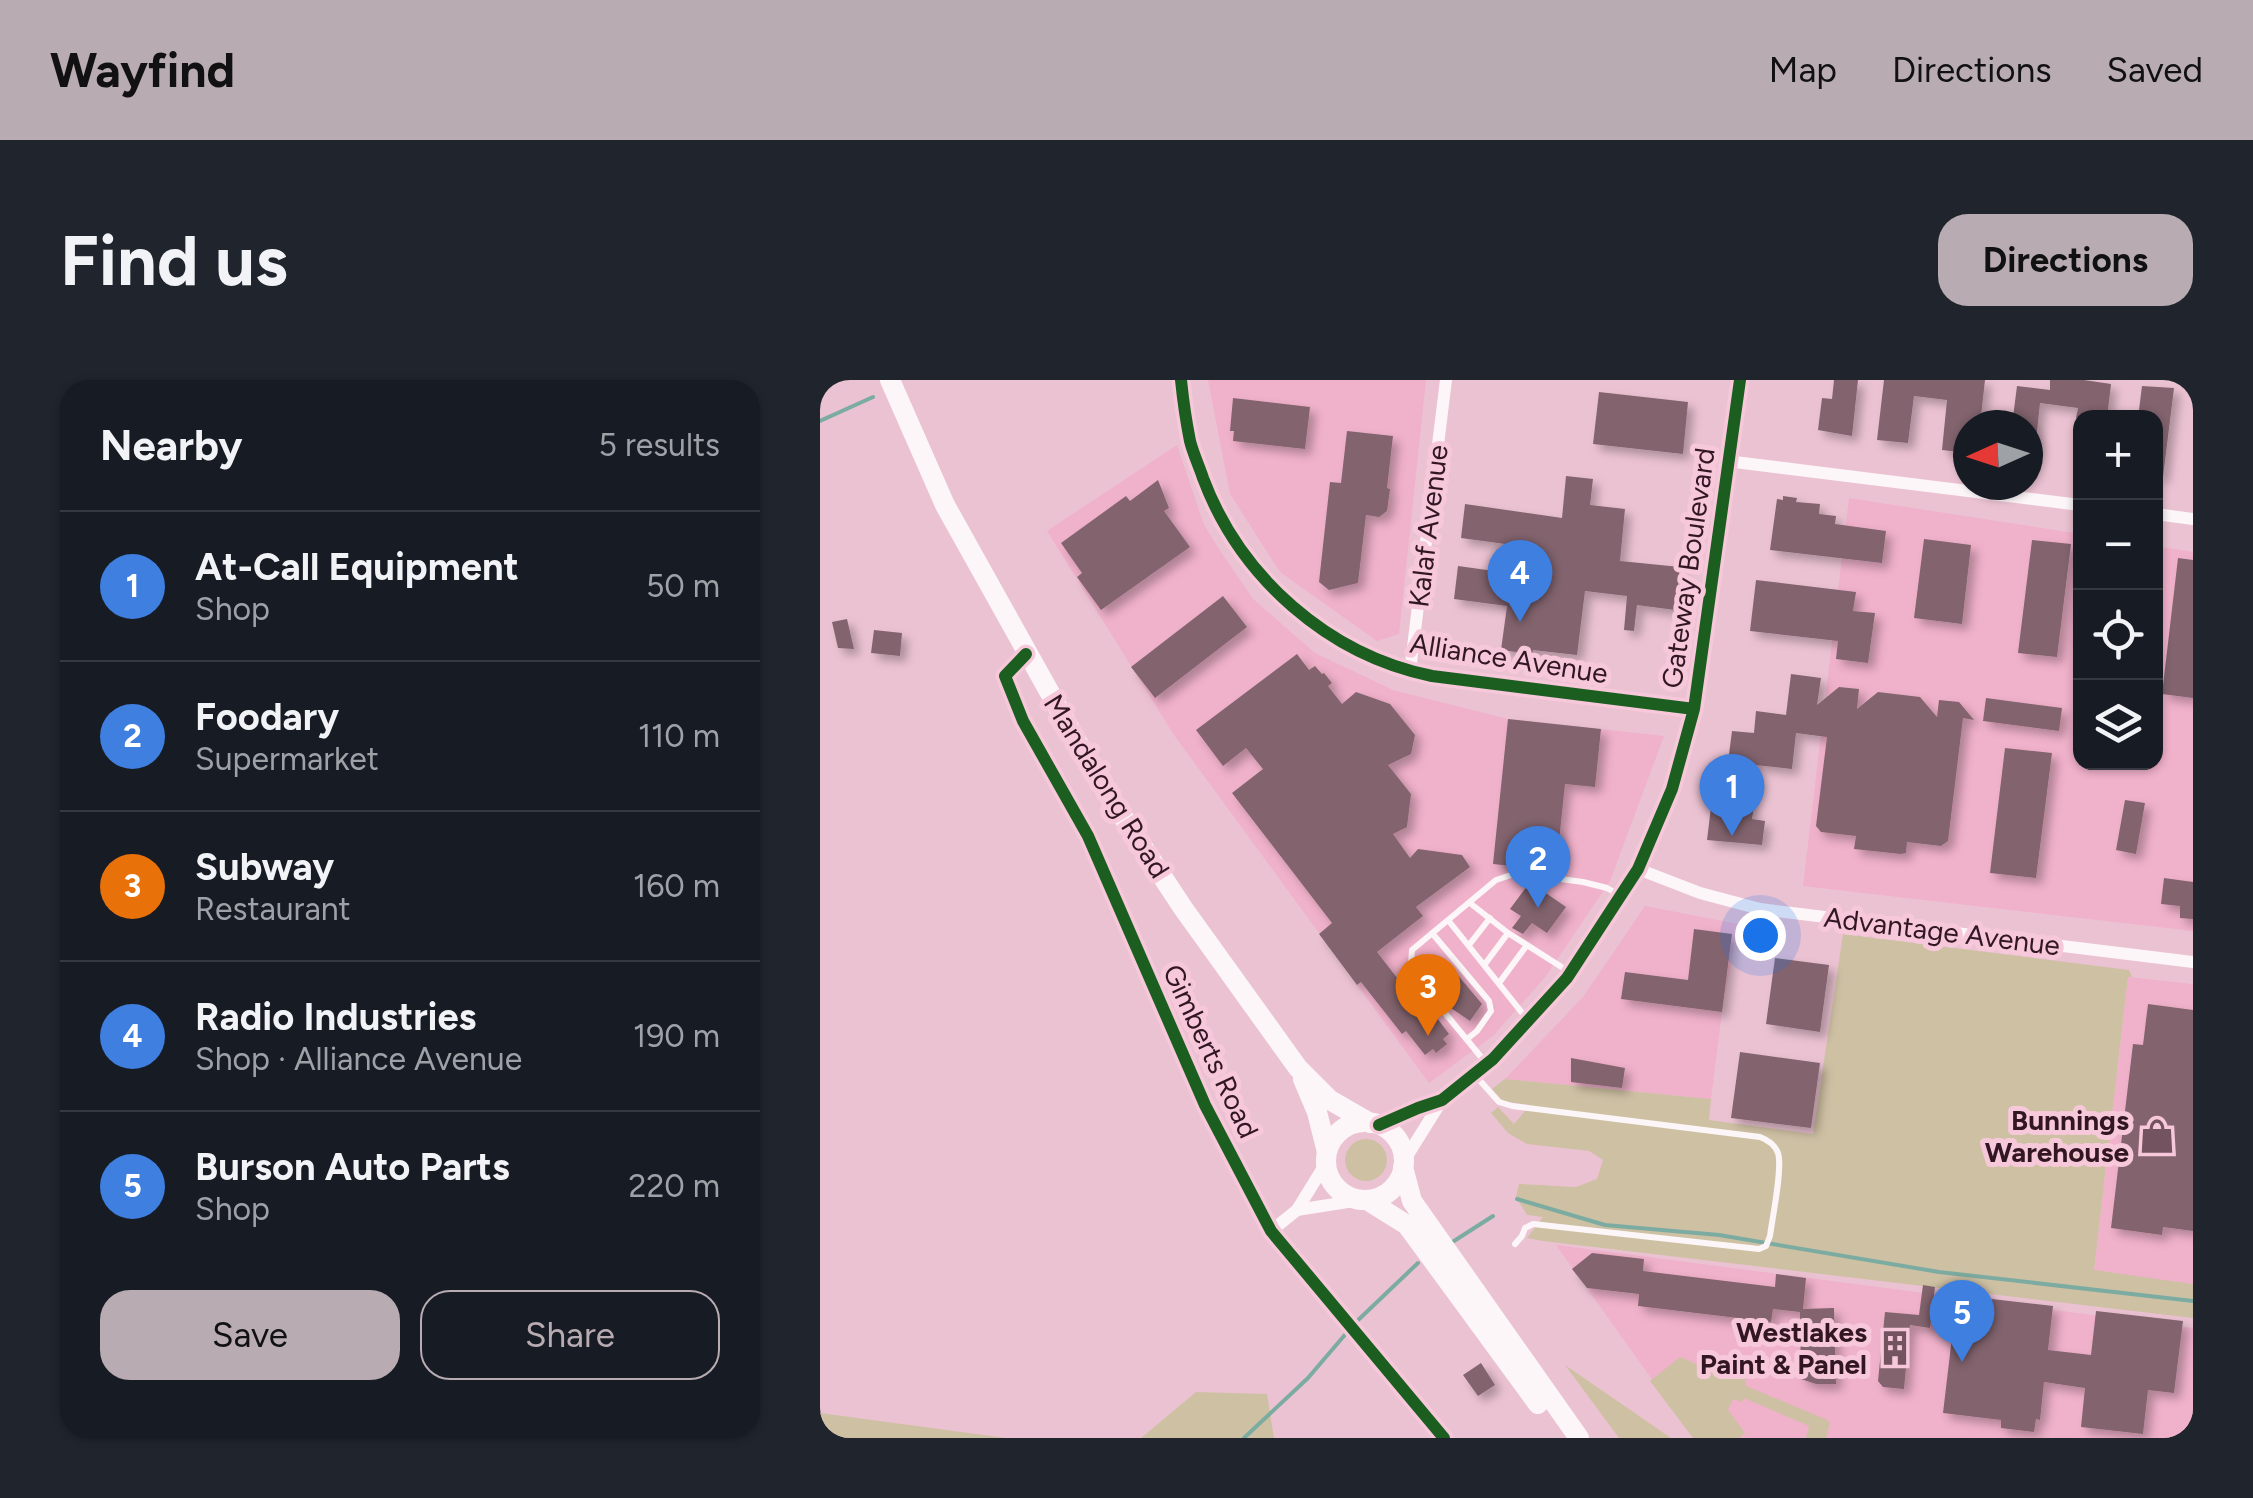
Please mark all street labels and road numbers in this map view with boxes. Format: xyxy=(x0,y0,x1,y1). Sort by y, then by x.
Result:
street label: Kalaf Avenue xyxy=(1401,443,1455,609)
street label: Gateway Boulevard xyxy=(1654,445,1722,691)
street label: Alliance Avenue xyxy=(1408,626,1610,690)
street label: Mandalong Road xyxy=(1037,688,1177,884)
street label: Advantage Avenue xyxy=(1822,900,2062,962)
street label: Gimberts Road xyxy=(1156,959,1266,1143)

